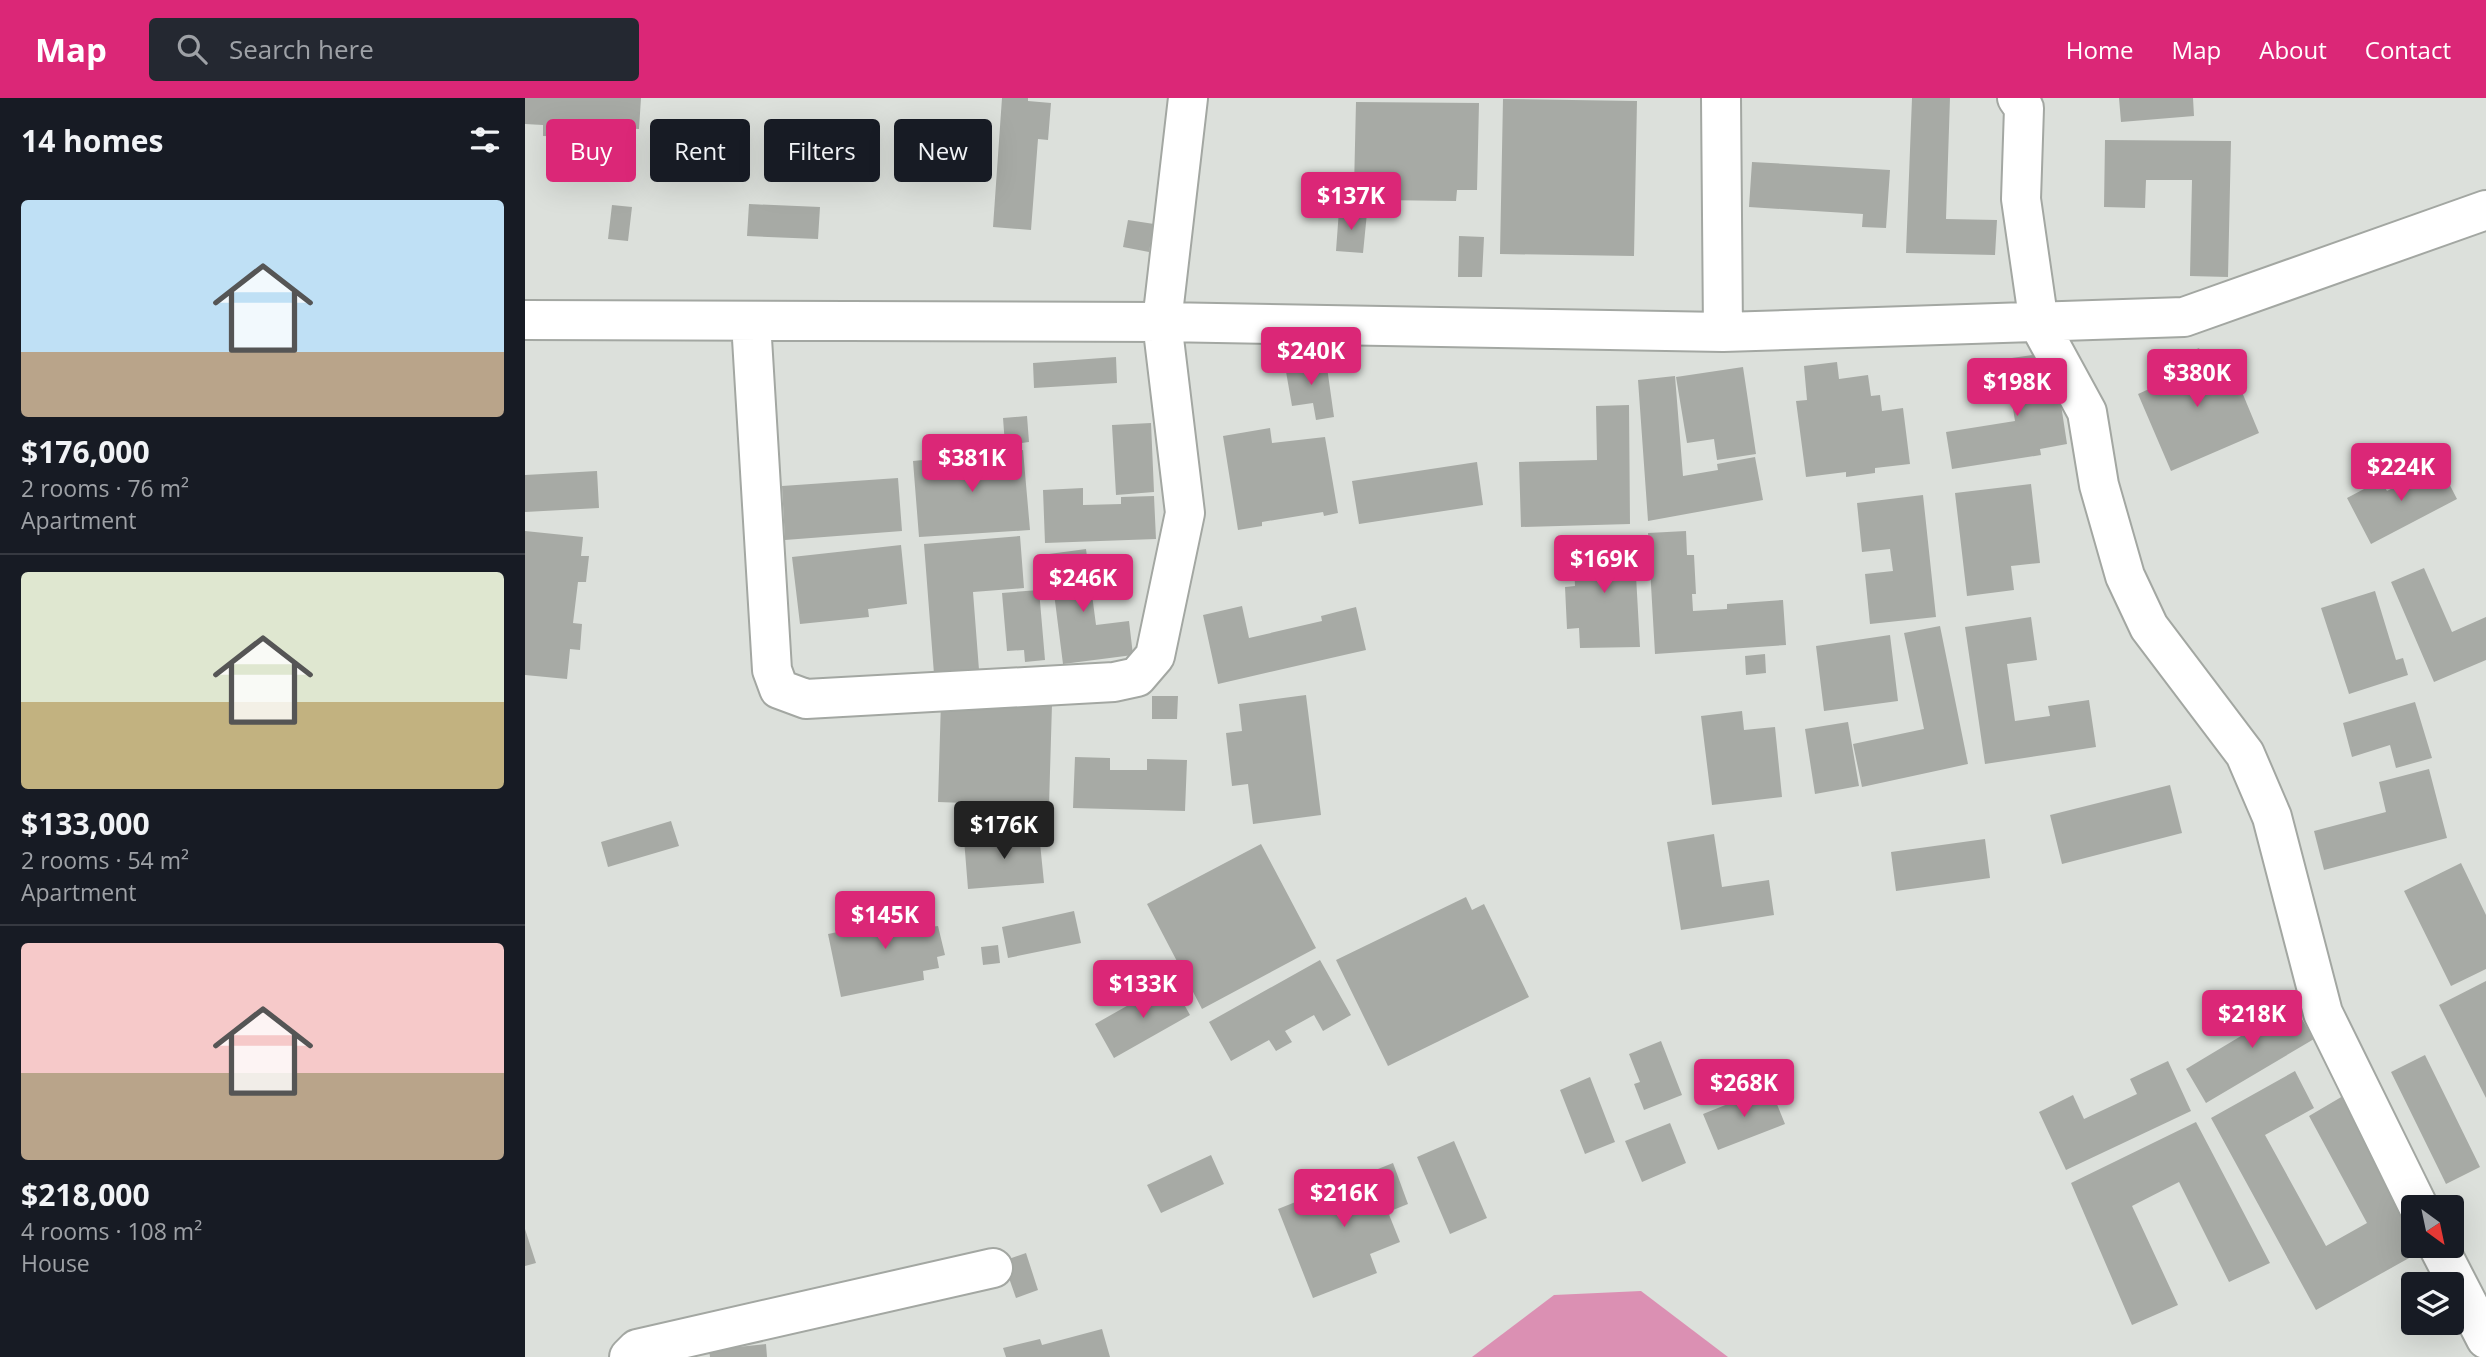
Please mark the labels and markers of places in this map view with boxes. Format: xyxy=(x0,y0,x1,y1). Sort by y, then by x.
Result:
pin: $137K xyxy=(1302,172,1400,232)
pin: $240K xyxy=(1262,328,1360,387)
pin: $380K xyxy=(2148,350,2246,409)
pin: $198K xyxy=(1968,358,2066,418)
pin: $381K xyxy=(923,434,1021,494)
pin: $224K xyxy=(2352,444,2450,503)
pin: $169K xyxy=(1555,536,1653,595)
pin: $246K xyxy=(1034,554,1132,614)
pin: $176K xyxy=(955,802,1053,861)
pin: $145K xyxy=(836,892,934,951)
pin: $133K xyxy=(1094,960,1192,1020)
pin: $218K xyxy=(2203,990,2301,1050)
pin: $268K xyxy=(1695,1060,1793,1119)
pin: $216K xyxy=(1295,1170,1393,1229)

